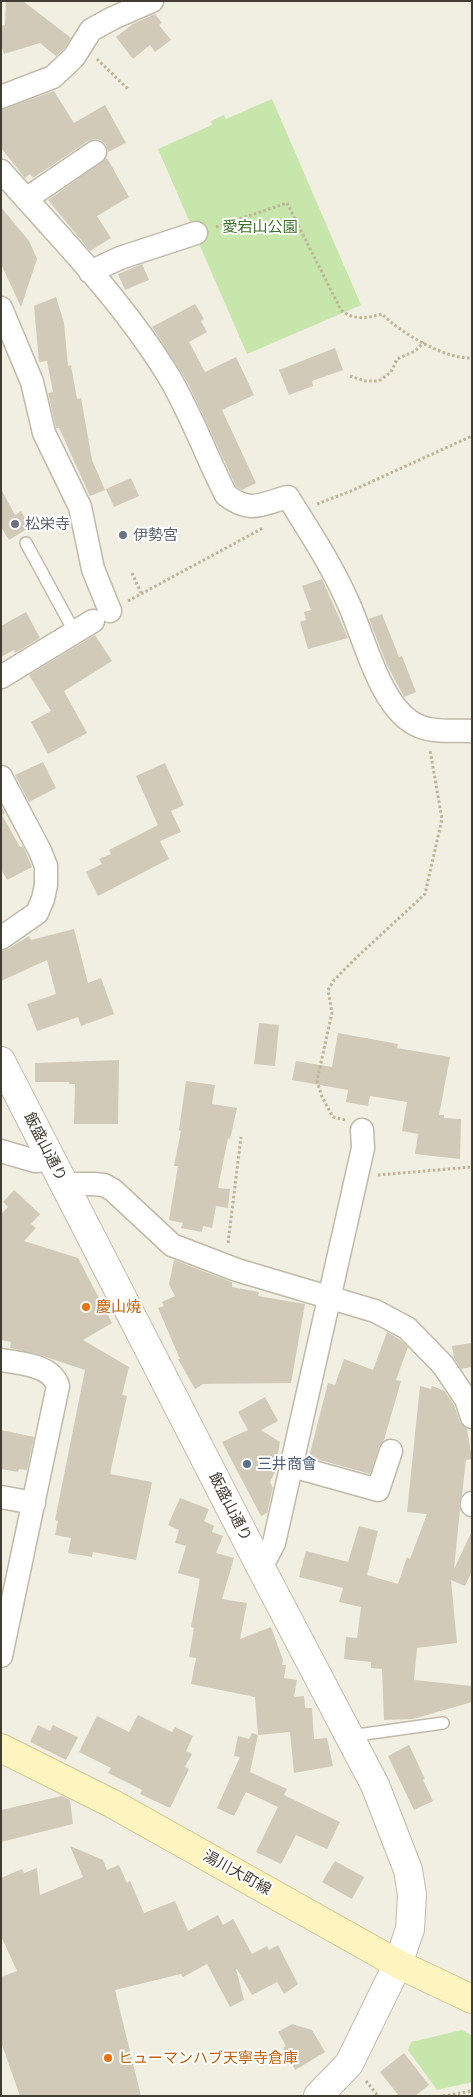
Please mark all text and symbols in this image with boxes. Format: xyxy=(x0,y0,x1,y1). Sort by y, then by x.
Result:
park label: 愛宕山公園 xyxy=(223,218,297,236)
place label: 松栄寺 xyxy=(25,515,70,533)
marker: 松栄寺 xyxy=(9,518,21,530)
place label: 伊勢宮 xyxy=(133,526,178,544)
marker: 伊勢宮 xyxy=(117,529,129,541)
street label: 飯盛山通り xyxy=(20,1110,70,1184)
place label: 慶山焼 xyxy=(96,1298,141,1316)
marker: 慶山焼 xyxy=(80,1301,92,1313)
place label: 三井商會 xyxy=(257,1455,317,1473)
marker: 三井商會 xyxy=(241,1458,253,1470)
street label: 飯盛山通り xyxy=(205,1470,255,1544)
street label: 湯川大町線 xyxy=(200,1847,274,1899)
place label: ヒューマンハブ天寧寺倉庫 xyxy=(118,2049,298,2067)
marker: ヒューマンハブ天寧寺倉庫 xyxy=(102,2052,114,2064)

